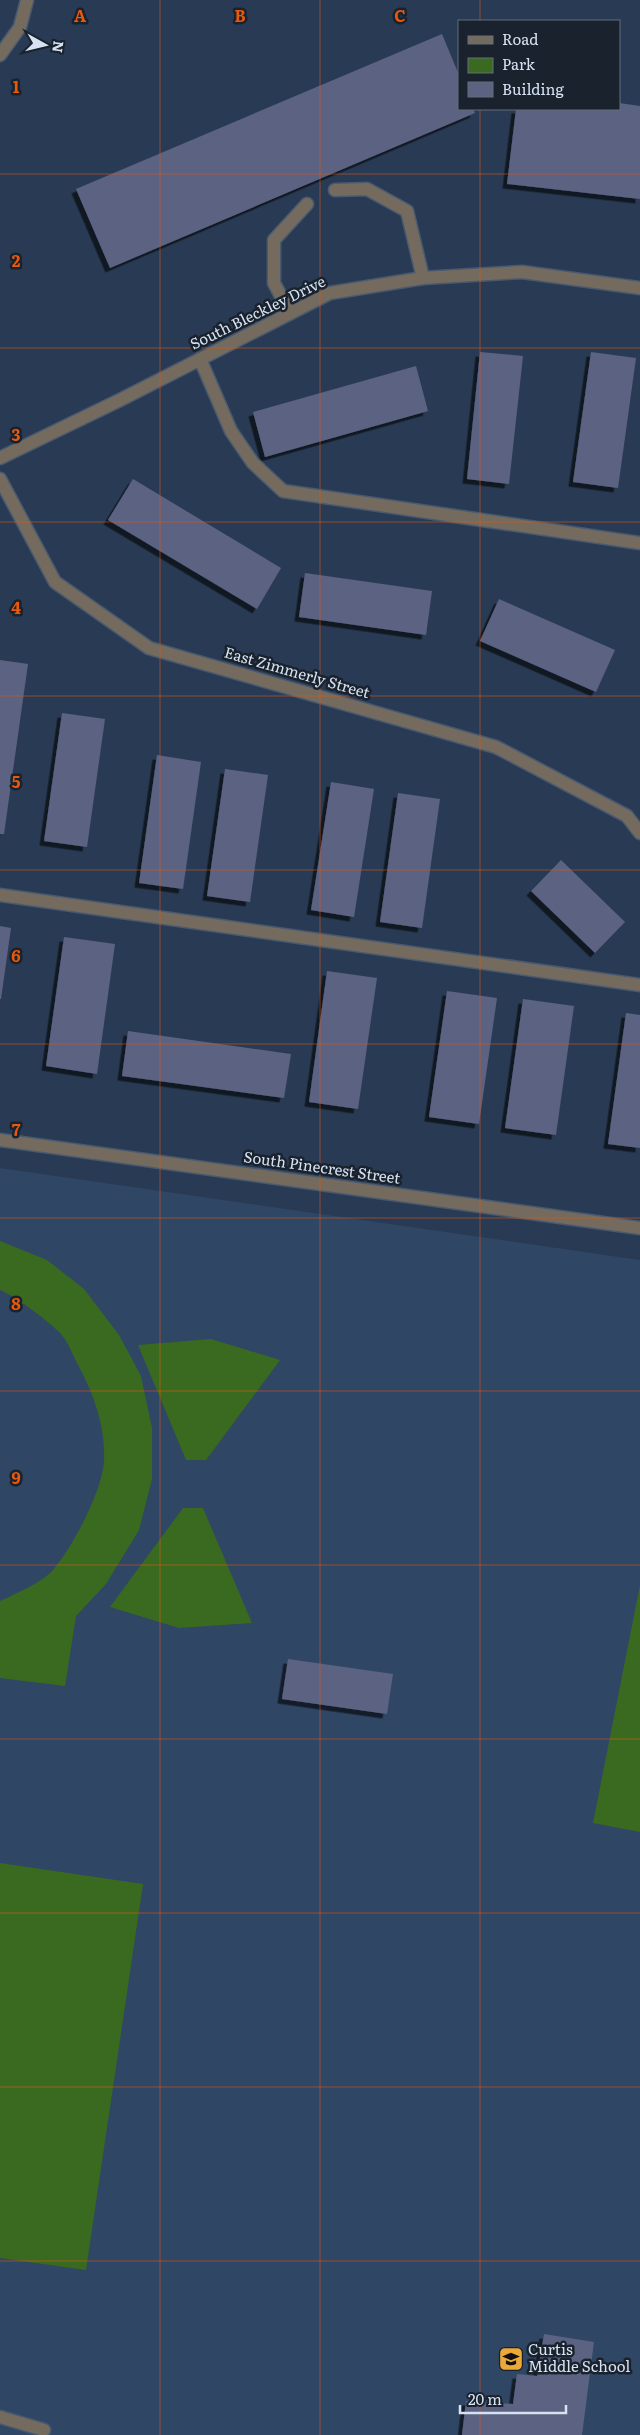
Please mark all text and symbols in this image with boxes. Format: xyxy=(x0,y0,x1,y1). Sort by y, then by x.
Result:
text: A xyxy=(74,3,86,27)
text: B xyxy=(234,3,246,27)
text: C xyxy=(394,3,406,27)
north arrow xyxy=(20,20,70,70)
legend xyxy=(458,20,620,110)
text: Road xyxy=(502,27,538,50)
text: N xyxy=(48,40,70,54)
text: Park xyxy=(502,52,536,75)
text: 1 xyxy=(13,74,20,98)
text: Building xyxy=(502,77,564,100)
text: 2 xyxy=(12,248,21,272)
street label: South Bleckley Drive xyxy=(186,269,329,354)
text: 3 xyxy=(12,422,21,446)
text: 4 xyxy=(11,595,21,619)
street label: East Zimmerly Street xyxy=(222,640,373,703)
text: 5 xyxy=(12,769,21,793)
text: 6 xyxy=(11,943,21,967)
text: 7 xyxy=(12,1117,21,1141)
street label: South Pinecrest Street xyxy=(242,1144,402,1189)
text: 8 xyxy=(11,1291,21,1315)
text: 9 xyxy=(11,1465,21,1489)
place label: Curtis Middle School xyxy=(528,2337,630,2377)
school or university icon: Curtis Middle School xyxy=(498,2346,524,2372)
scale bar xyxy=(460,2382,566,2414)
text: 20 m xyxy=(468,2387,502,2410)

